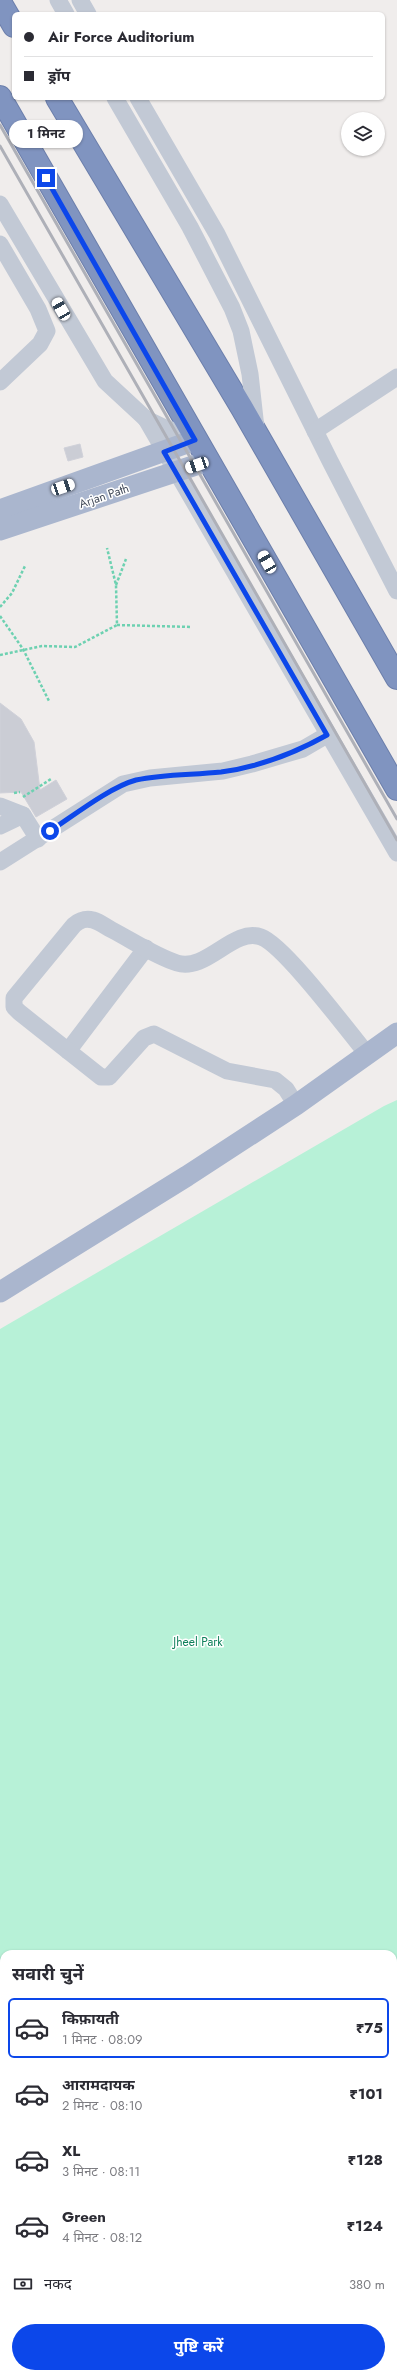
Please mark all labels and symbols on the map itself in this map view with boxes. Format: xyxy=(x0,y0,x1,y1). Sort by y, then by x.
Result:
callout: 1 मिनट xyxy=(9,120,83,148)
route end xyxy=(37,169,55,187)
car xyxy=(50,296,72,322)
car xyxy=(184,455,210,475)
car xyxy=(50,477,76,497)
street label: Arjan Path xyxy=(77,479,131,513)
car xyxy=(256,549,278,575)
route start xyxy=(41,822,59,840)
park label: Jheel Park xyxy=(171,1633,223,1651)

